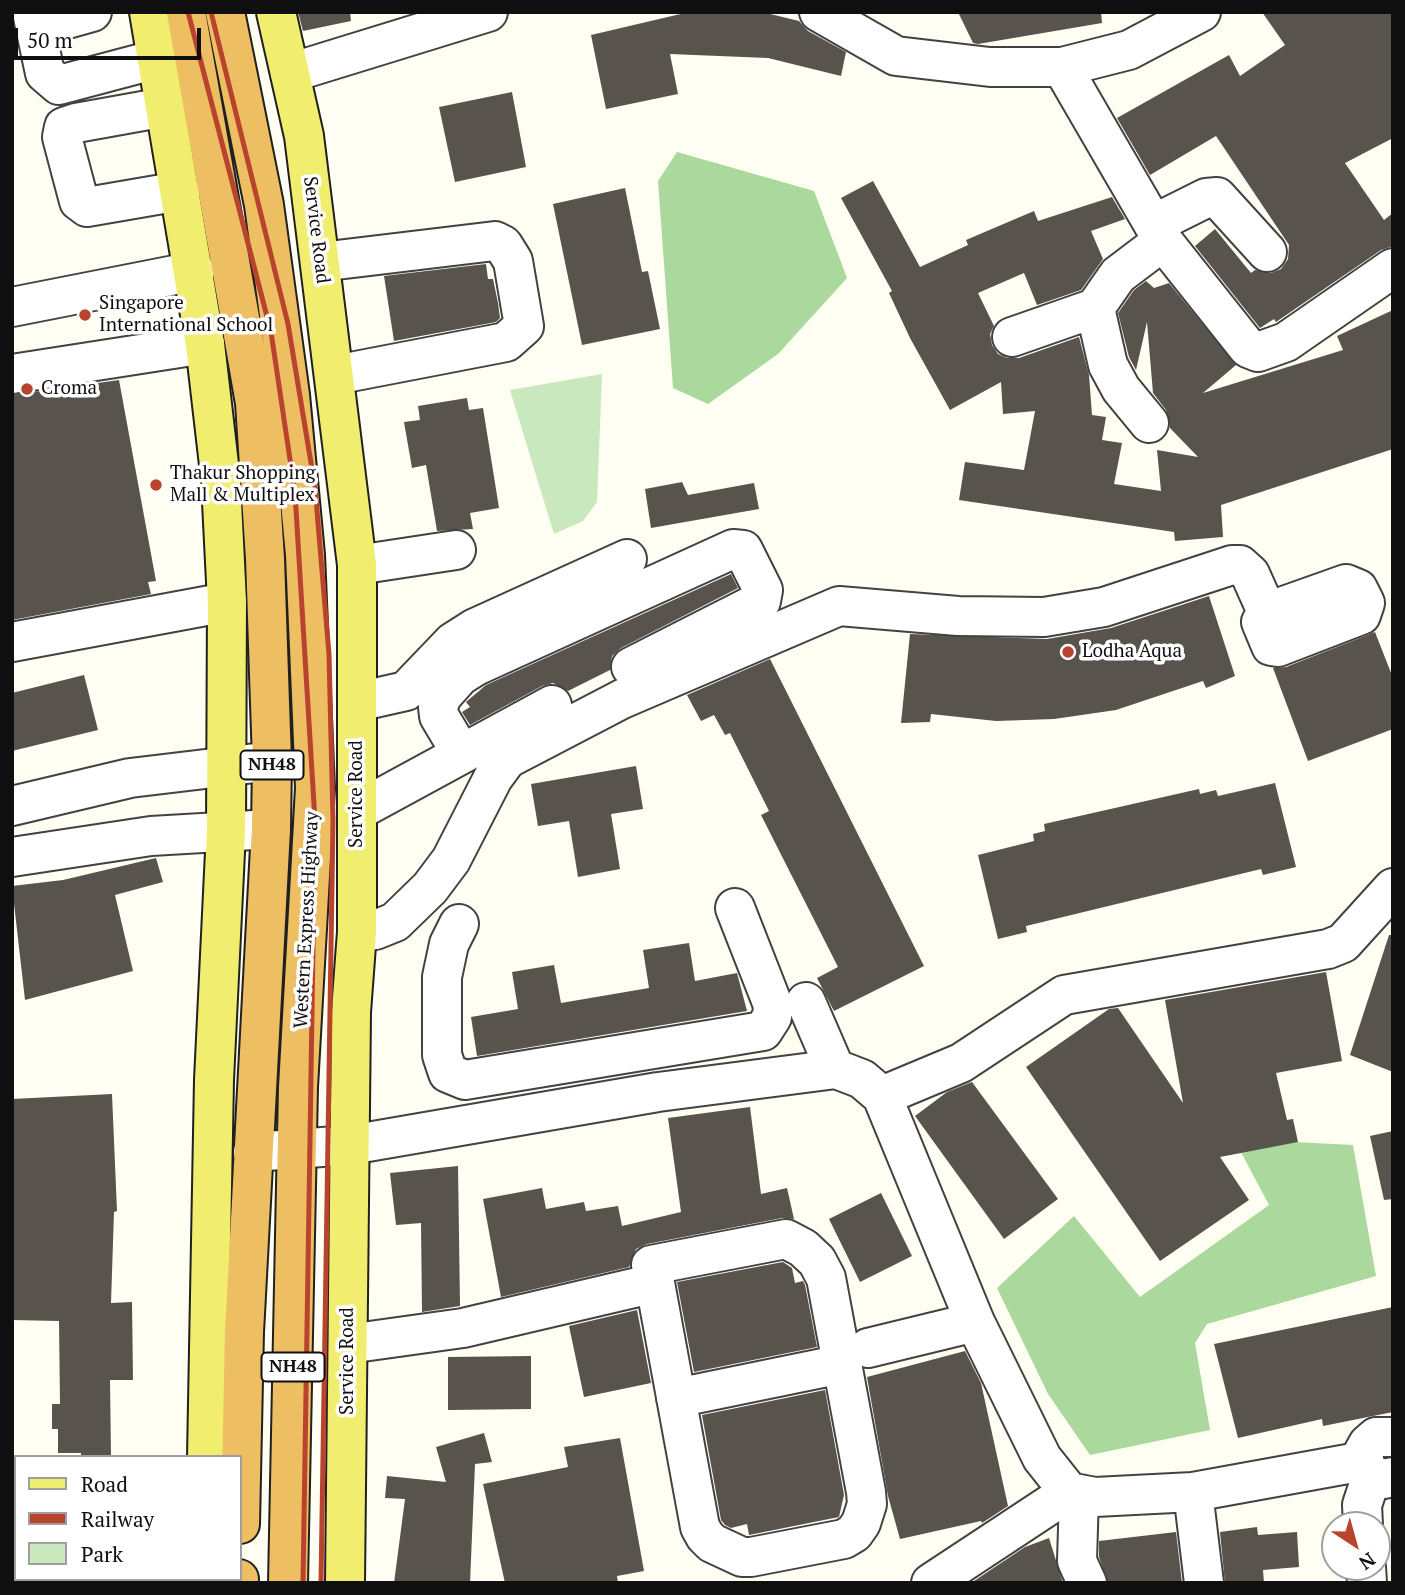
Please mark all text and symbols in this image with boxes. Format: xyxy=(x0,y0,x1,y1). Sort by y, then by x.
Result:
scale bar xyxy=(18,14,205,58)
text: 50 m xyxy=(27,26,73,54)
street label: Service Road xyxy=(298,175,334,285)
place label: Singapore International School xyxy=(99,293,273,337)
marker: Singapore International School xyxy=(77,307,93,323)
place label: Croma xyxy=(41,378,97,400)
marker: Croma xyxy=(19,381,35,397)
place label: Thakur Shopping Mall & Multiplex xyxy=(170,463,315,507)
marker: Thakur Shopping Mall & Multiplex xyxy=(148,477,164,493)
place label: Lodha Aqua xyxy=(1082,641,1182,663)
marker: Lodha Aqua xyxy=(1060,644,1076,660)
street label: Service Road xyxy=(346,740,368,848)
road number: NH48 xyxy=(240,750,304,780)
street label: Western Express Highway xyxy=(290,811,324,1029)
street label: Service Road xyxy=(337,1307,359,1415)
road number: NH48 xyxy=(262,1352,324,1382)
legend xyxy=(14,1455,242,1581)
text: Road xyxy=(81,1470,128,1498)
text: Railway xyxy=(81,1505,154,1533)
north arrow xyxy=(1321,1511,1391,1581)
text: Park xyxy=(81,1540,123,1568)
text: N xyxy=(1354,1547,1381,1576)

